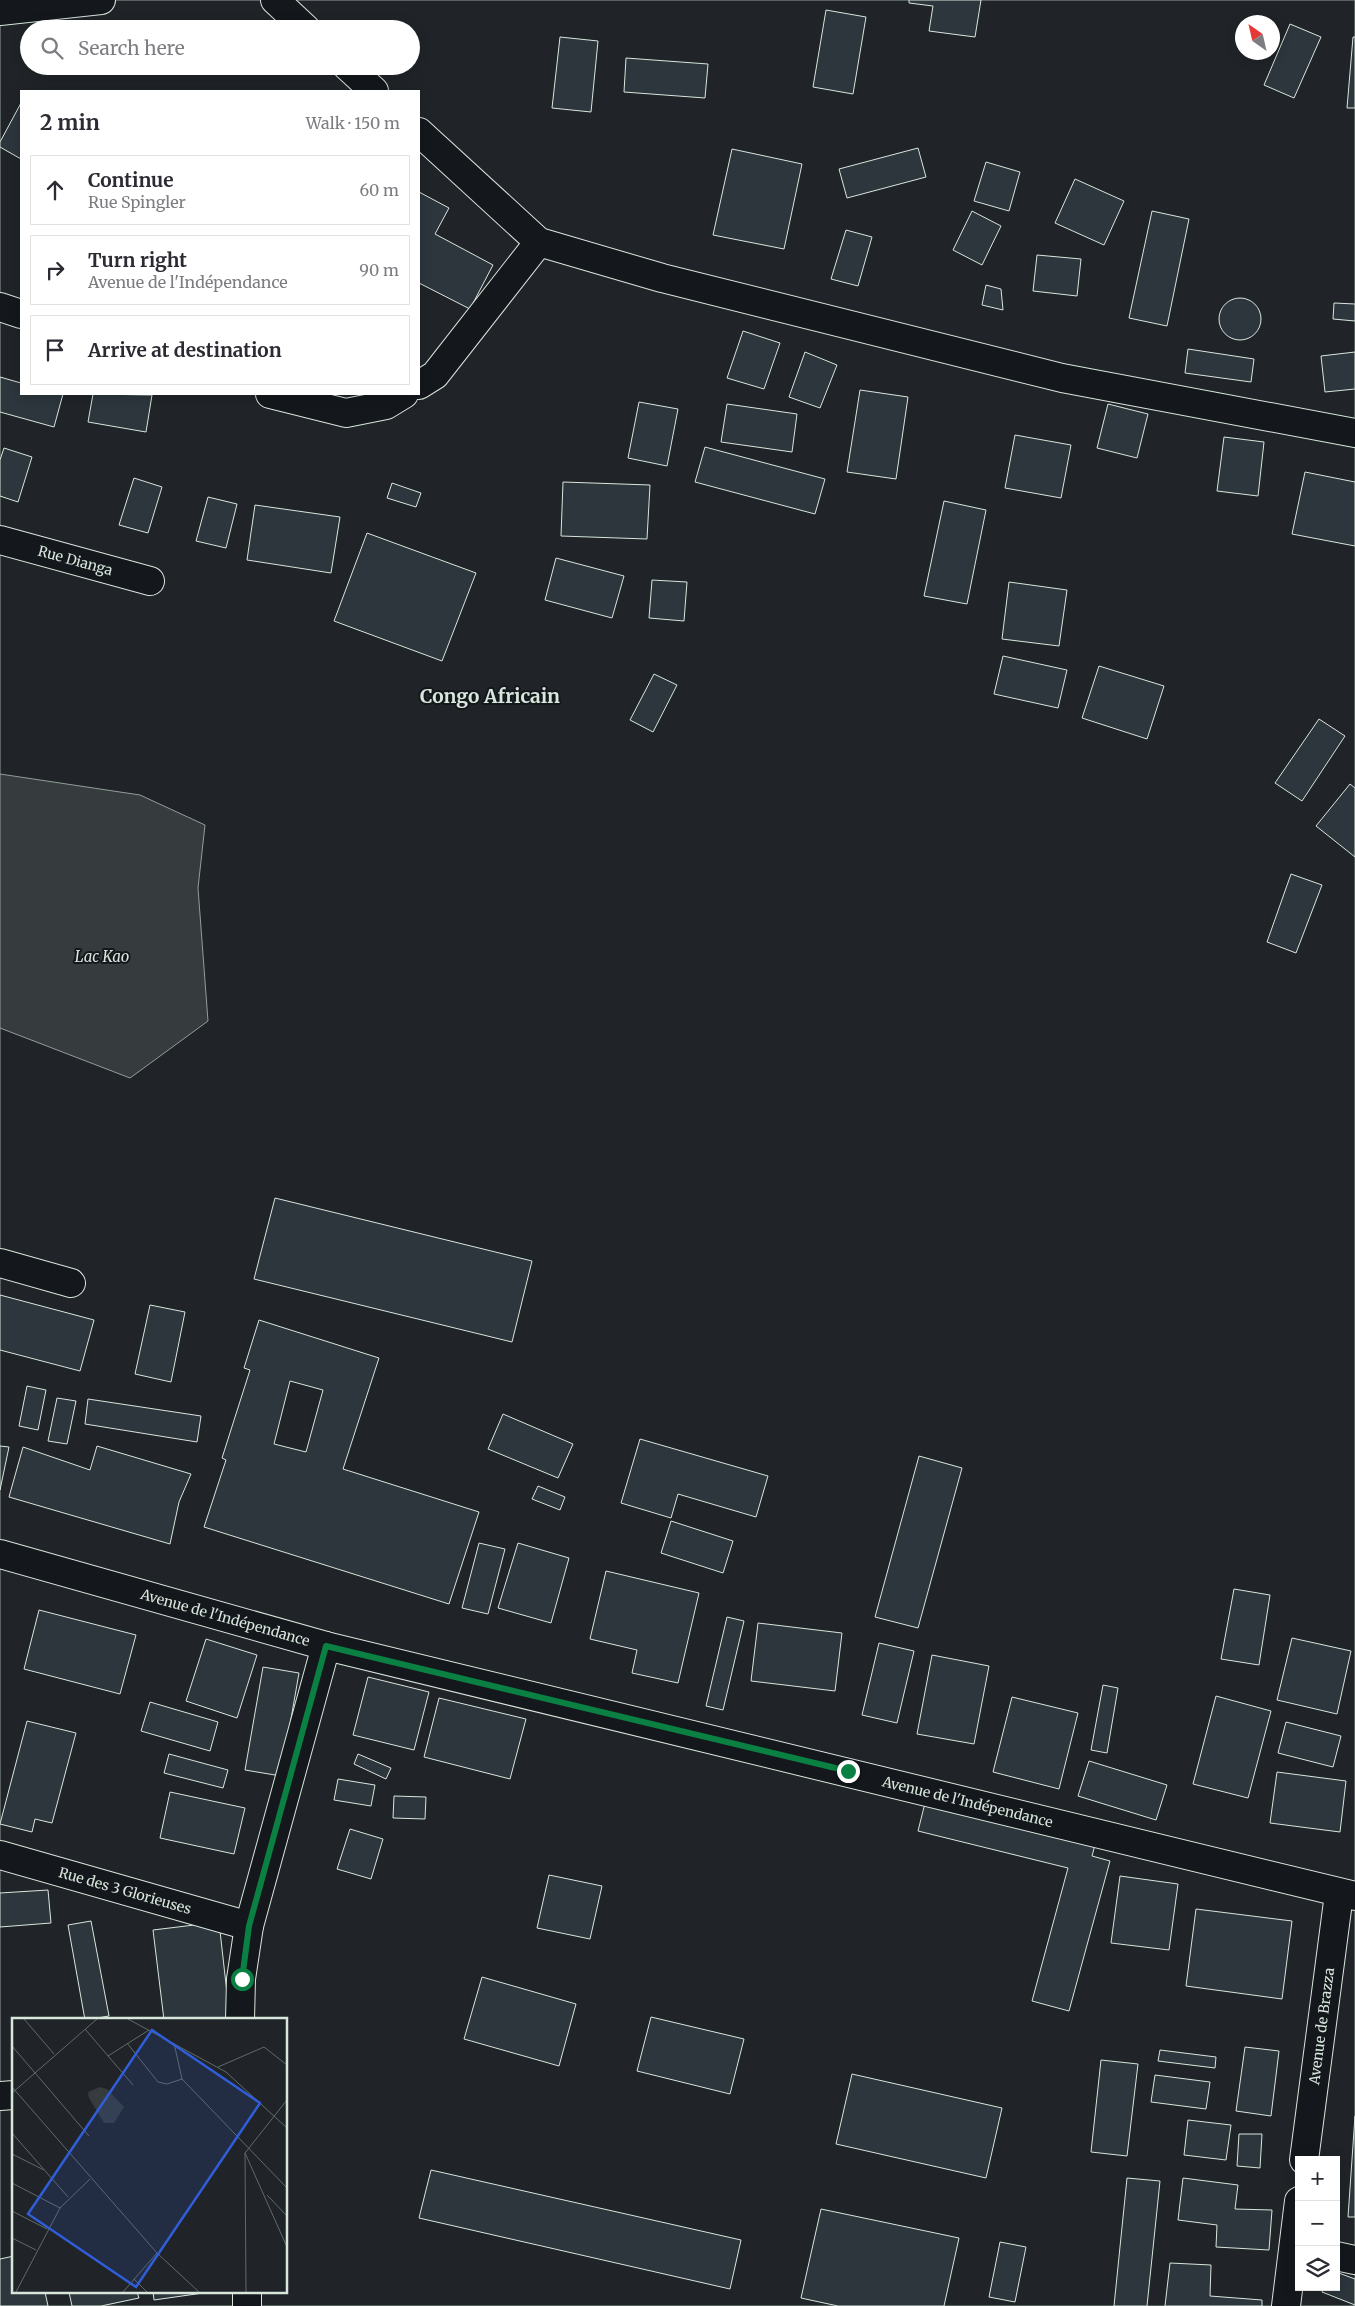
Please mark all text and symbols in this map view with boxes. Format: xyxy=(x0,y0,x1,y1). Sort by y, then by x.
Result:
north arrow xyxy=(1235,15,1280,60)
search box xyxy=(20,20,420,75)
icon: search xyxy=(38,34,66,62)
text: Search here xyxy=(78,36,185,60)
text: 2 min xyxy=(40,109,100,136)
text: Walk · 150 m xyxy=(306,113,400,133)
text: Continue xyxy=(88,168,174,192)
icon: ahead xyxy=(41,176,69,204)
text: 60 m xyxy=(359,180,399,200)
text: Rue Spingler xyxy=(88,192,186,212)
text: Turn right xyxy=(88,248,187,272)
icon: right xyxy=(41,256,69,284)
text: 90 m xyxy=(359,260,399,280)
text: Avenue de l'Indépendance xyxy=(88,272,288,292)
icon: arrive xyxy=(41,336,69,364)
text: Arrive at destination xyxy=(88,338,282,362)
street label: Rue Dianga xyxy=(36,542,115,579)
district label: Congo Africain xyxy=(420,684,560,708)
water label: Lac Kao xyxy=(75,947,129,966)
street label: Avenue de l'Indépendance xyxy=(138,1585,312,1650)
route end xyxy=(837,1760,860,1783)
street label: Avenue de l'Indépendance xyxy=(879,1772,1055,1831)
street label: Rue des 3 Glorieuses xyxy=(57,1863,194,1918)
street label: Avenue de Brazza xyxy=(1305,1966,1338,2087)
route start xyxy=(231,1968,254,1991)
inset map xyxy=(12,2018,288,2294)
map controls xyxy=(1295,2156,1340,2291)
button: + xyxy=(1295,2156,1340,2201)
button: − xyxy=(1295,2201,1340,2246)
button: layers xyxy=(1295,2246,1340,2291)

